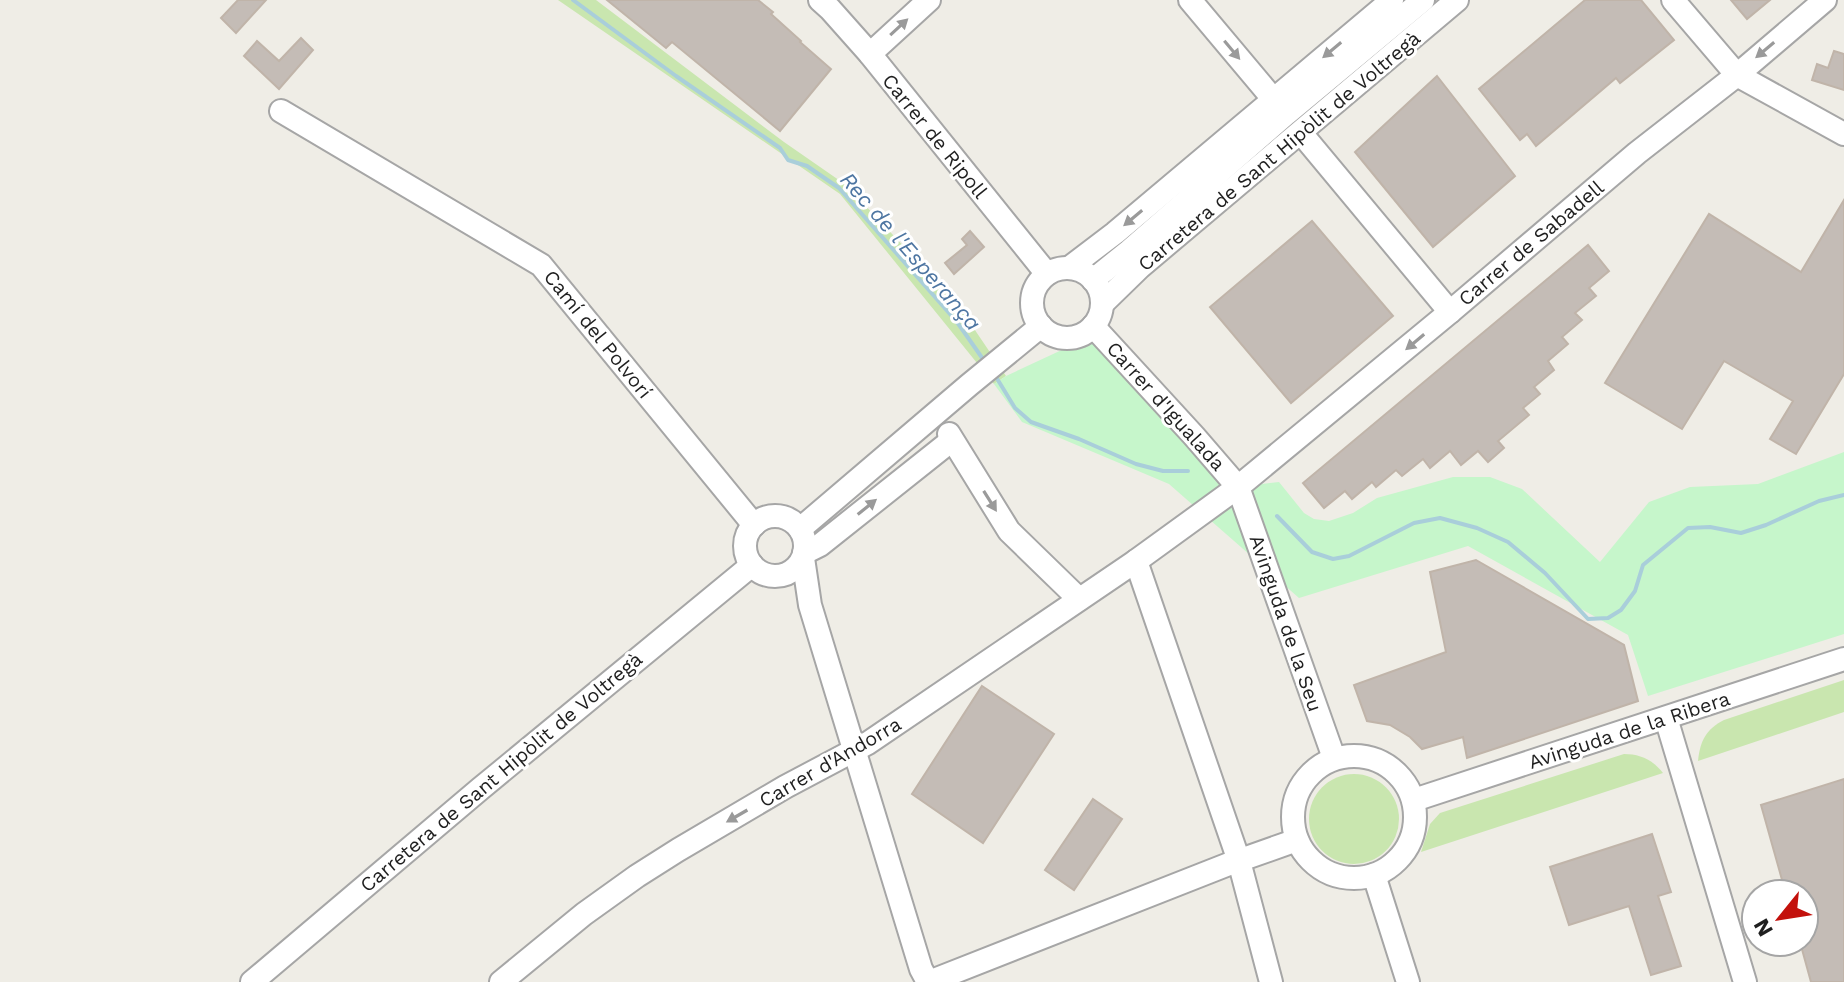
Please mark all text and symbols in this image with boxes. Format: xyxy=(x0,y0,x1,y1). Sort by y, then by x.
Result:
one-way arrow xyxy=(889,18,908,36)
street label: Carretera de Sant Hipòlit de Voltregà xyxy=(1133,26,1425,276)
one-way arrow xyxy=(1223,39,1240,59)
one-way arrow xyxy=(1322,41,1342,58)
one-way arrow xyxy=(1756,41,1776,58)
street label: Carrer de Ripoll xyxy=(877,69,993,203)
water label: Rec de l'Esperança xyxy=(835,167,986,336)
street label: Carrer de Sabadell xyxy=(1454,175,1608,311)
one-way arrow xyxy=(1123,209,1143,226)
street label: Camí del Polvorí xyxy=(539,265,657,403)
one-way arrow xyxy=(1405,333,1425,350)
street label: Carrer d'Igualada xyxy=(1102,336,1230,476)
one-way arrow xyxy=(983,490,997,512)
one-way arrow xyxy=(857,500,877,516)
street label: Avinguda de la Seu xyxy=(1244,532,1328,714)
street label: Carretera de Sant Hipòlit de Voltregà xyxy=(355,647,647,897)
street label: Avinguda de la Ribera xyxy=(1525,686,1733,774)
street label: Carrer d'Andorra xyxy=(755,712,905,812)
one-way arrow xyxy=(726,809,748,823)
north arrow xyxy=(1740,878,1820,958)
text: N xyxy=(1748,914,1778,941)

